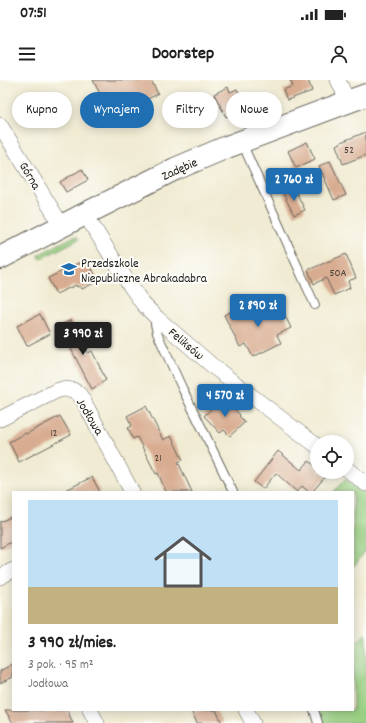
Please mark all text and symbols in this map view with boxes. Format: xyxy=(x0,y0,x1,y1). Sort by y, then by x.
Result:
text: 07:51 xyxy=(20,3,47,25)
text: Doorstep xyxy=(152,42,214,67)
icon: menu xyxy=(16,43,38,65)
icon: person xyxy=(328,43,350,65)
chip: Kupno xyxy=(12,92,72,128)
chip: Wynajem xyxy=(80,92,154,128)
chip: Filtry xyxy=(162,92,218,128)
chip: Nowe xyxy=(226,92,282,128)
house number: 52 xyxy=(344,143,354,159)
street label: Zadębie xyxy=(159,154,201,187)
street label: Górna xyxy=(13,159,45,194)
pin: 2 760 zł xyxy=(253,168,335,202)
text: 2 760 zł xyxy=(275,171,313,190)
place label: Przedszkole Niepubliczne Abrakadabra xyxy=(81,255,208,289)
school or university icon: Przedszkole Niepubliczne Abrakadabra xyxy=(60,260,78,278)
house number: 50A xyxy=(329,266,347,282)
pin: 2 890 zł xyxy=(217,294,299,328)
text: 2 890 zł xyxy=(239,297,277,316)
pin: 3 990 zł xyxy=(42,322,124,356)
street label: Feliksów xyxy=(163,324,208,366)
text: 3 990 zł xyxy=(64,325,102,344)
pin: 4 570 zł xyxy=(184,384,266,418)
text: 4 570 zł xyxy=(206,387,244,406)
street label: Jodłowa xyxy=(70,395,108,440)
house number: 12 xyxy=(50,426,58,442)
map controls xyxy=(310,435,354,479)
button: locate xyxy=(310,435,354,479)
house number: 21 xyxy=(154,451,162,467)
icon: home xyxy=(147,526,219,598)
text: 3 990 zł/mies. xyxy=(28,632,116,656)
text: 3 pok. · 95 m² xyxy=(28,656,94,675)
text: Jodłowa xyxy=(28,675,68,694)

